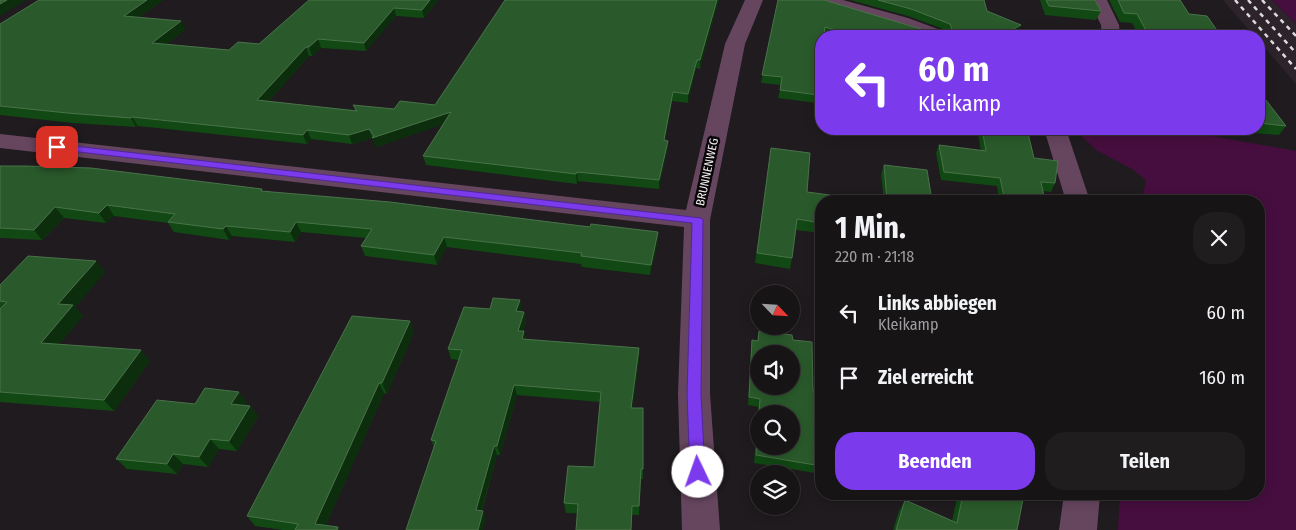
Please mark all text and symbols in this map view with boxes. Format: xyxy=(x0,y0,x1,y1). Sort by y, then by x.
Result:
text: 60 m xyxy=(918,48,989,90)
icon: left xyxy=(835,50,900,115)
text: Kleikamp xyxy=(918,90,1001,117)
pin xyxy=(36,126,78,168)
icon: arrive xyxy=(43,133,71,161)
street label: BRUNNENWEG xyxy=(693,137,721,207)
text: 1 Min. xyxy=(835,210,906,246)
button: close xyxy=(1193,212,1245,264)
text: 220 m · 21:18 xyxy=(835,247,914,266)
north arrow xyxy=(750,285,800,335)
map controls xyxy=(750,285,800,515)
text: Links abbiegen xyxy=(878,292,997,315)
icon: left xyxy=(835,299,863,327)
text: 60 m xyxy=(1207,301,1245,324)
text: Kleikamp xyxy=(878,315,938,334)
button: sound xyxy=(750,345,800,395)
icon: arrive xyxy=(835,364,863,392)
text: Ziel erreicht xyxy=(878,366,974,389)
text: 160 m xyxy=(1199,366,1245,389)
button: search xyxy=(750,405,800,455)
button: Beenden xyxy=(835,432,1035,490)
button: Teilen xyxy=(1045,432,1245,490)
position arrow xyxy=(671,445,723,497)
button: layers xyxy=(750,465,800,515)

